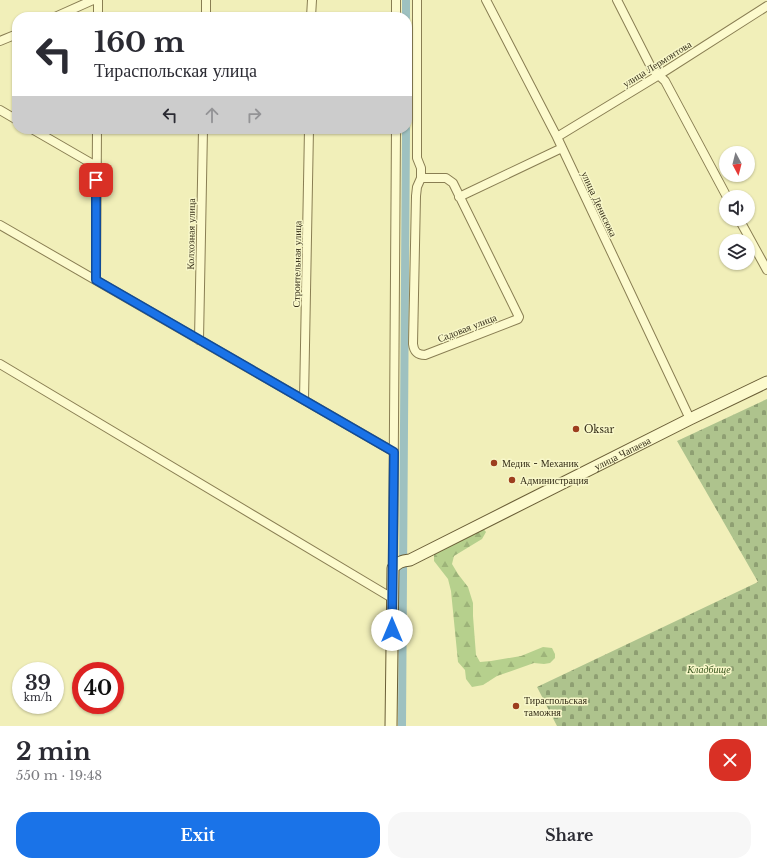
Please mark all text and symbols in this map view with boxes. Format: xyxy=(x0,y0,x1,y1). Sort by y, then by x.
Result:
text: 160 m xyxy=(94,25,185,60)
icon: left xyxy=(28,28,80,80)
street label: улица Лермонтова xyxy=(620,37,694,90)
text: Тираспольская улица xyxy=(94,60,257,82)
icon: left xyxy=(159,104,181,126)
icon: ahead xyxy=(201,104,223,126)
icon: right xyxy=(243,104,265,126)
north arrow xyxy=(719,146,755,182)
map controls xyxy=(719,146,755,270)
pin xyxy=(79,163,113,197)
icon: arrive xyxy=(85,169,107,191)
street label: улица Денисюка xyxy=(578,169,620,239)
button: sound xyxy=(719,190,755,226)
street label: Колхозная улица xyxy=(184,198,198,270)
street label: Строительная улица xyxy=(290,220,304,307)
button: layers xyxy=(719,234,755,270)
street label: Садовая улица xyxy=(436,311,499,345)
place label: Oksar xyxy=(584,423,615,436)
marker: Oksar xyxy=(571,424,581,434)
street label: улица Чапаева xyxy=(592,433,653,473)
place label: Медик - Механик xyxy=(502,457,579,470)
marker: Медик - Механик xyxy=(489,458,499,468)
place label: Администрация xyxy=(520,474,589,487)
marker: Администрация xyxy=(507,475,517,485)
position arrow xyxy=(371,609,413,651)
speed limit sign: 40 xyxy=(72,662,124,714)
park label: Кладбище xyxy=(686,663,731,676)
text: 39 xyxy=(25,671,51,695)
text: km/h xyxy=(24,691,52,704)
place label: Тираспольская таможня xyxy=(524,694,587,719)
marker: Тираспольская таможня xyxy=(511,701,521,711)
text: 2 min xyxy=(16,737,91,766)
button: close xyxy=(709,739,751,781)
text: 550 m · 19:48 xyxy=(16,767,102,784)
button: Exit xyxy=(16,812,380,858)
button: Share xyxy=(388,812,751,858)

